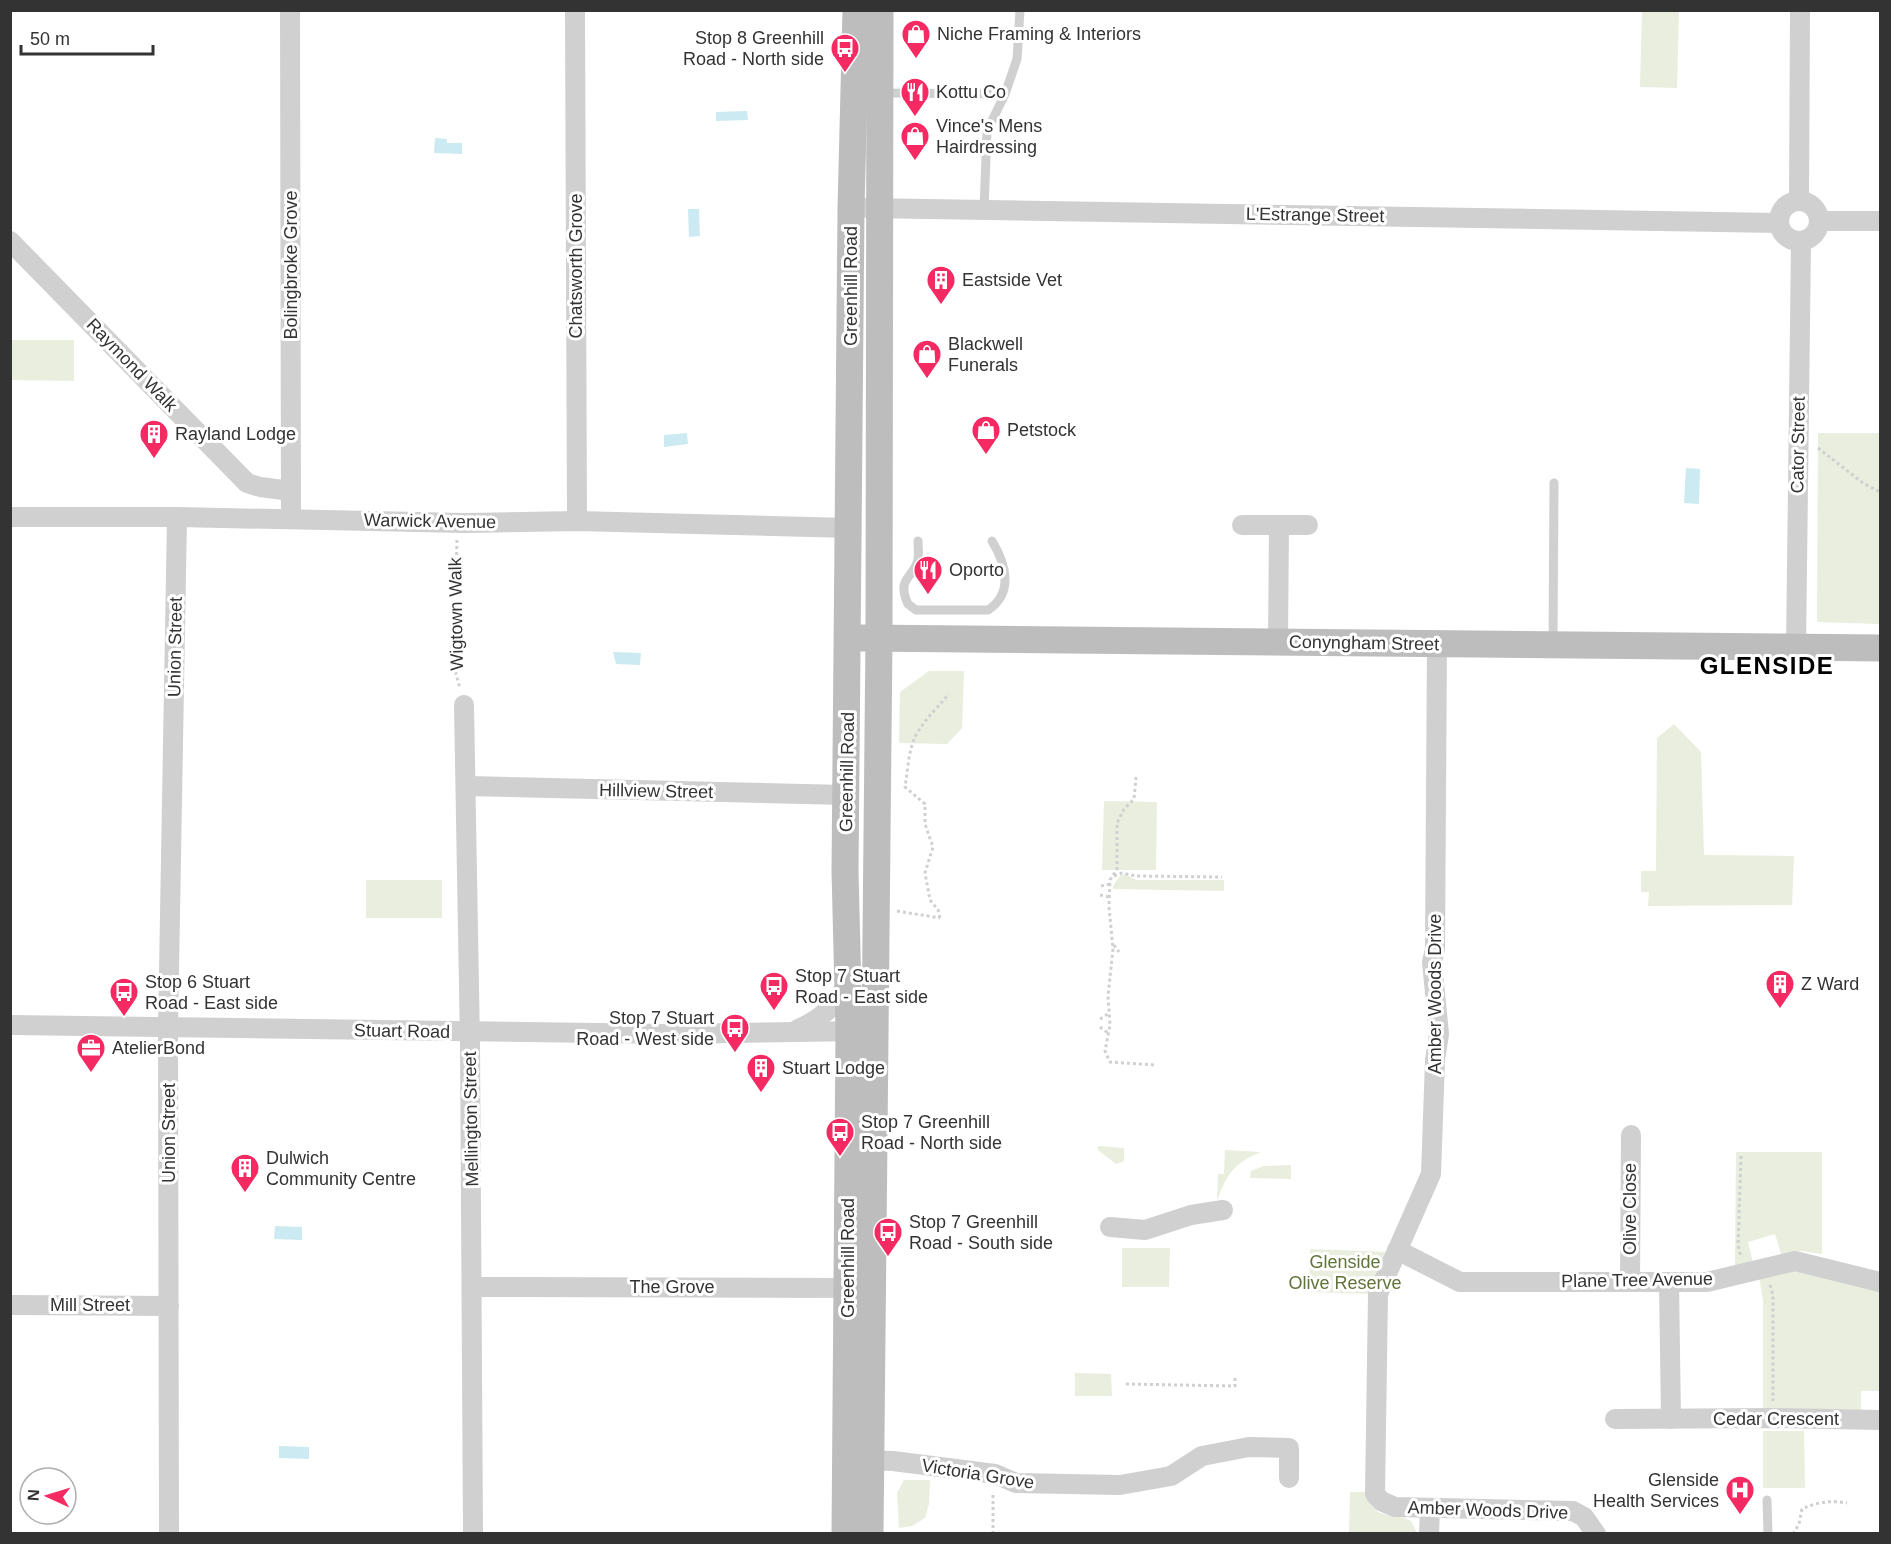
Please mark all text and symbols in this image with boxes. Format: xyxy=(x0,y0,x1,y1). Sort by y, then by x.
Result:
scale bar xyxy=(21,18,153,56)
shop icon: Niche Framing & Interiors xyxy=(900,18,932,60)
place label: Niche Framing & Interiors xyxy=(937,24,1141,44)
place label: Stop 8 Greenhill Road - North side xyxy=(683,28,824,69)
text: 50 m xyxy=(30,29,70,49)
bus stop icon: Stop 8 Greenhill Road - North side xyxy=(829,32,861,74)
restaurant icon: Kottu Co xyxy=(899,76,931,118)
place label: Kottu Co xyxy=(936,82,1006,102)
place label: Vince's Mens Hairdressing xyxy=(936,116,1042,157)
shop icon: Vince's Mens Hairdressing xyxy=(899,120,931,162)
street label: Bolingbroke Grove xyxy=(281,190,301,340)
street label: Chatsworth Grove xyxy=(566,193,586,339)
street label: L'Estrange Street xyxy=(1246,204,1384,226)
street label: Greenhill Road xyxy=(841,226,861,346)
building icon: Eastside Vet xyxy=(925,264,957,306)
place label: Eastside Vet xyxy=(962,270,1062,290)
street label: Raymond Walk xyxy=(83,314,182,416)
place label: Blackwell Funerals xyxy=(948,334,1023,375)
shop icon: Blackwell Funerals xyxy=(911,338,943,380)
street label: Cator Street xyxy=(1787,396,1809,494)
shop icon: Petstock xyxy=(970,414,1002,456)
building icon: Rayland Lodge xyxy=(138,418,170,460)
place label: Petstock xyxy=(1007,420,1077,440)
place label: Rayland Lodge xyxy=(175,424,296,444)
street label: Warwick Avenue xyxy=(364,510,496,532)
restaurant icon: Oporto xyxy=(912,554,944,596)
street label: Wigtown Walk xyxy=(445,556,467,671)
place label: Oporto xyxy=(949,560,1004,580)
street label: Union Street xyxy=(164,597,186,697)
street label: Conyngham Street xyxy=(1289,632,1439,654)
district label: GLENSIDE xyxy=(1700,652,1834,679)
street label: Greenhill Road xyxy=(836,712,858,832)
street label: Hillview Street xyxy=(599,780,713,802)
street label: Amber Woods Drive xyxy=(1425,914,1445,1074)
place label: Stop 7 Stuart Road - East side xyxy=(795,966,928,1007)
building icon: Z Ward xyxy=(1764,968,1796,1010)
bus stop icon: Stop 7 Stuart Road - East side xyxy=(758,970,790,1012)
place label: Stop 6 Stuart Road - East side xyxy=(145,972,278,1013)
place label: Z Ward xyxy=(1801,974,1859,994)
bus stop icon: Stop 6 Stuart Road - East side xyxy=(108,976,140,1018)
place label: Stop 7 Stuart Road - West side xyxy=(576,1008,714,1049)
bus stop icon: Stop 7 Stuart Road - West side xyxy=(719,1012,751,1054)
street label: Stuart Road xyxy=(354,1020,450,1042)
office icon: AtelierBond xyxy=(75,1032,107,1074)
place label: AtelierBond xyxy=(112,1038,205,1058)
street label: Mellington Street xyxy=(460,1051,482,1187)
building icon: Stuart Lodge xyxy=(745,1052,777,1094)
place label: Stuart Lodge xyxy=(782,1058,885,1078)
street label: Union Street xyxy=(159,1083,179,1183)
place label: Stop 7 Greenhill Road - North side xyxy=(861,1112,1002,1153)
bus stop icon: Stop 7 Greenhill Road - North side xyxy=(824,1116,856,1158)
place label: Dulwich Community Centre xyxy=(266,1148,416,1189)
building icon: Dulwich Community Centre xyxy=(229,1152,261,1194)
street label: Olive Close xyxy=(1620,1163,1640,1255)
street label: Greenhill Road xyxy=(838,1198,858,1318)
place label: Stop 7 Greenhill Road - South side xyxy=(909,1212,1053,1253)
bus stop icon: Stop 7 Greenhill Road - South side xyxy=(872,1216,904,1258)
park label: Glenside Olive Reserve xyxy=(1288,1252,1402,1293)
street label: Plane Tree Avenue xyxy=(1561,1269,1713,1291)
street label: The Grove xyxy=(629,1277,715,1297)
street label: Mill Street xyxy=(50,1295,130,1315)
street label: Cedar Crescent xyxy=(1713,1409,1839,1429)
street label: Victoria Grove xyxy=(920,1455,1036,1493)
north arrow xyxy=(18,1466,78,1526)
place label: Glenside Health Services xyxy=(1593,1470,1719,1511)
hospital icon: Glenside Health Services xyxy=(1724,1474,1756,1516)
text: N xyxy=(25,1489,42,1501)
street label: Amber Woods Drive xyxy=(1407,1497,1569,1523)

